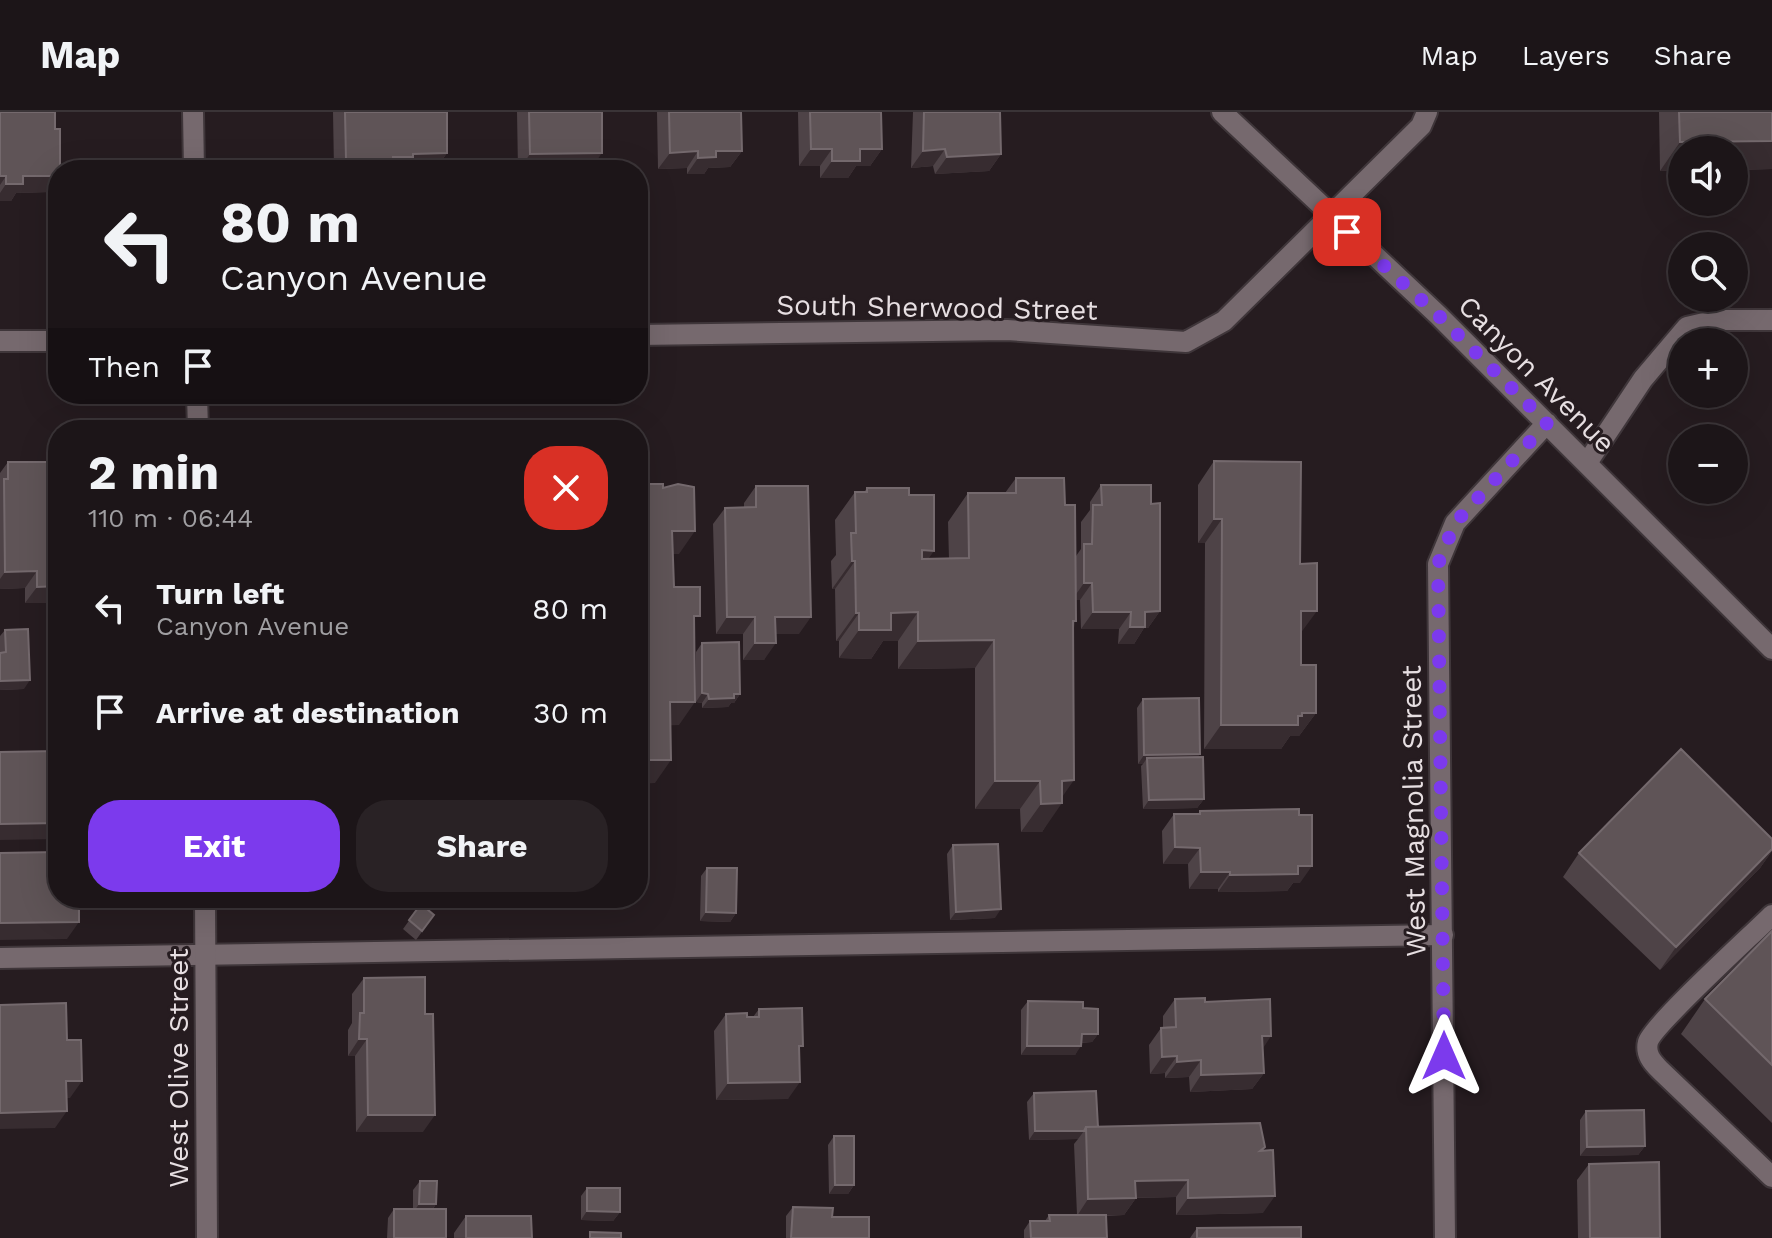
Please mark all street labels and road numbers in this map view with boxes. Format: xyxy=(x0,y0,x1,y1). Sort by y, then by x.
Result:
street label: South Sherwood Street xyxy=(776,288,1098,327)
street label: Canyon Avenue xyxy=(1451,289,1622,460)
street label: West Magnolia Street xyxy=(1394,665,1433,957)
street label: West Olive Street xyxy=(162,948,195,1188)

